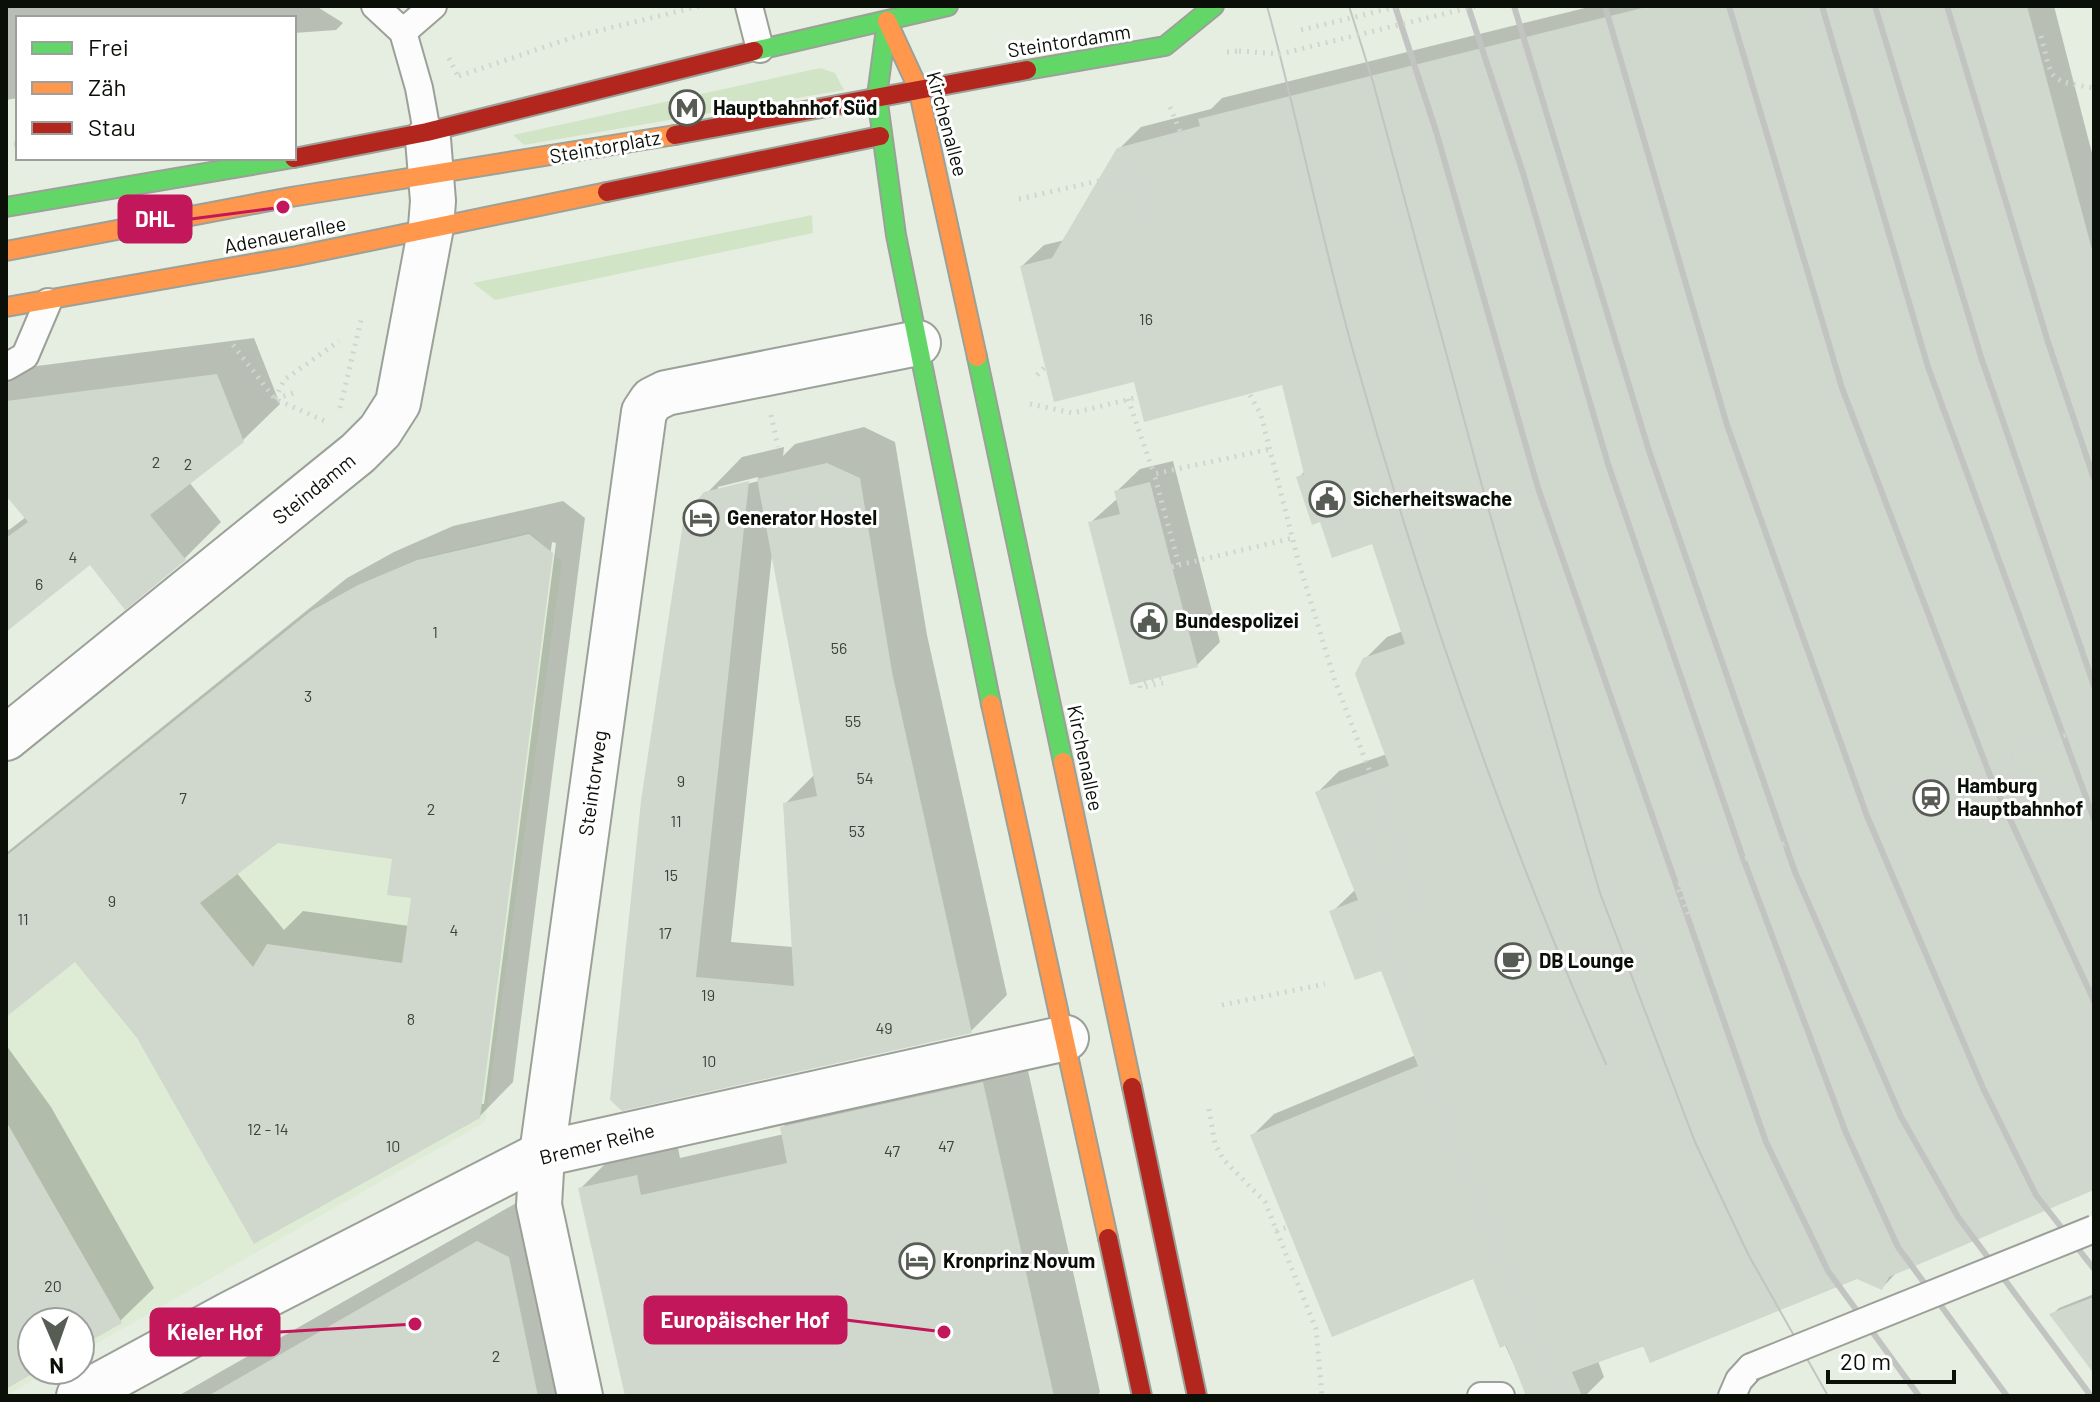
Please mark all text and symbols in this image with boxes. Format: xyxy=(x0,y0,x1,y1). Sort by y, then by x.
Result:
legend xyxy=(16,16,296,160)
street label: Steintordamm xyxy=(1005,18,1132,62)
text: Frei xyxy=(88,32,129,61)
street label: Kirchenallee xyxy=(922,69,973,179)
text: Zäh xyxy=(88,72,126,101)
metro station icon: Hauptbahnhof Süd xyxy=(668,89,706,127)
place label: Hauptbahnhof Süd xyxy=(713,95,877,119)
text: Stau xyxy=(88,112,136,141)
street label: Steintorplatz xyxy=(547,124,662,168)
callout: DHL xyxy=(119,196,191,242)
text: DHL xyxy=(135,205,175,231)
street label: Adenauerallee xyxy=(222,210,348,258)
house number: 16 xyxy=(1139,309,1153,328)
street label: Steindamm xyxy=(267,448,360,529)
house number: 2 xyxy=(152,452,160,471)
house number: 2 xyxy=(184,454,192,473)
public building icon: Sicherheitswache xyxy=(1308,480,1346,518)
place label: Sicherheitswache xyxy=(1353,486,1512,510)
hotel icon: Generator Hostel xyxy=(682,499,720,537)
place label: Generator Hostel xyxy=(727,505,877,529)
house number: 4 xyxy=(69,547,77,566)
house number: 6 xyxy=(35,574,43,593)
public building icon: Bundespolizei xyxy=(1130,602,1168,640)
place label: Bundespolizei xyxy=(1175,608,1299,632)
house number: 1 xyxy=(432,622,438,641)
house number: 56 xyxy=(831,638,847,657)
house number: 3 xyxy=(304,686,312,705)
street label: Kirchenallee xyxy=(1063,703,1109,813)
house number: 55 xyxy=(845,711,861,730)
street label: Steintorweg xyxy=(573,729,611,837)
house number: 54 xyxy=(856,768,874,787)
house number: 9 xyxy=(677,771,685,790)
place label: Hamburg Hauptbahnhof xyxy=(1957,773,2083,820)
station icon: Hamburg Hauptbahnhof xyxy=(1912,779,1950,817)
house number: 7 xyxy=(179,788,187,807)
house number: 2 xyxy=(427,799,435,818)
house number: 11 xyxy=(670,811,682,830)
house number: 53 xyxy=(849,821,865,840)
house number: 15 xyxy=(664,865,678,884)
house number: 9 xyxy=(108,891,116,910)
house number: 11 xyxy=(17,909,29,928)
house number: 4 xyxy=(450,920,458,939)
house number: 17 xyxy=(658,923,672,942)
cafe icon: DB Lounge xyxy=(1494,942,1532,980)
place label: DB Lounge xyxy=(1539,948,1634,972)
house number: 19 xyxy=(701,985,715,1004)
house number: 8 xyxy=(407,1009,415,1028)
house number: 49 xyxy=(875,1018,893,1037)
house number: 10 xyxy=(702,1051,716,1070)
street label: Bremer Reihe xyxy=(537,1117,657,1169)
house number: 12 - 14 xyxy=(247,1119,289,1138)
house number: 10 xyxy=(386,1136,400,1155)
house number: 47 xyxy=(938,1136,954,1155)
house number: 47 xyxy=(884,1141,900,1160)
hotel icon: Kronprinz Novum xyxy=(898,1242,936,1280)
place label: Kronprinz Novum xyxy=(943,1248,1095,1272)
house number: 20 xyxy=(44,1276,62,1295)
callout: Europäischer Hof xyxy=(645,1297,846,1343)
north arrow xyxy=(16,1306,96,1386)
text: Europäischer Hof xyxy=(661,1306,829,1332)
callout: Kieler Hof xyxy=(151,1309,279,1355)
text: Kieler Hof xyxy=(167,1318,263,1344)
scale bar xyxy=(1828,1334,1954,1384)
house number: 2 xyxy=(492,1346,500,1365)
text: 20 m xyxy=(1840,1346,1891,1375)
text: N xyxy=(49,1354,65,1380)

